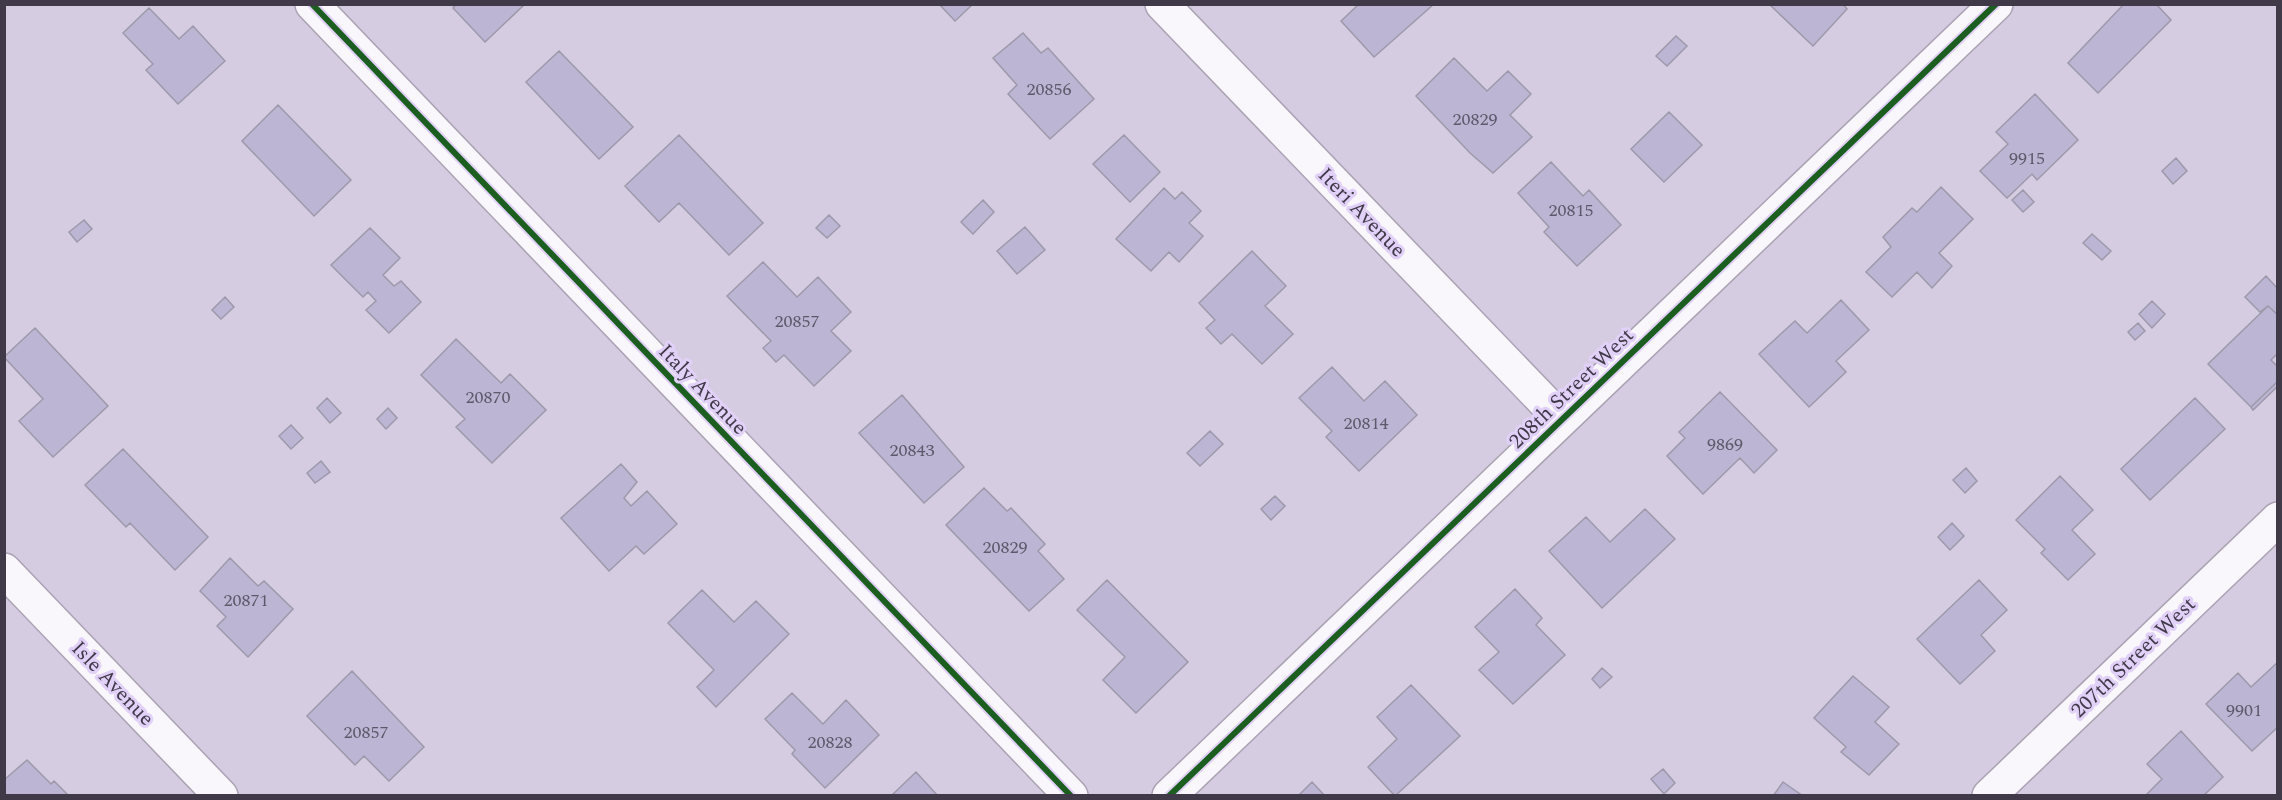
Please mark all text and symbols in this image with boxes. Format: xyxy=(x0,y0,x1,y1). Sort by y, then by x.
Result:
house number: 20856 xyxy=(1027,76,1072,103)
house number: 20829 xyxy=(1453,106,1498,133)
house number: 9915 xyxy=(2009,145,2045,172)
street label: Iteri Avenue xyxy=(1310,160,1413,265)
house number: 20815 xyxy=(1549,197,1594,224)
house number: 20857 xyxy=(775,308,820,335)
street label: 208th Street West xyxy=(1502,320,1642,457)
street label: Italy Avenue xyxy=(650,337,754,443)
house number: 20870 xyxy=(466,384,511,411)
house number: 20814 xyxy=(1344,410,1389,437)
house number: 9869 xyxy=(1707,431,1743,458)
house number: 20843 xyxy=(890,437,935,464)
house number: 20829 xyxy=(983,534,1028,561)
house number: 20871 xyxy=(224,587,269,614)
street label: 207th Street West xyxy=(2064,589,2204,726)
street label: Isle Avenue xyxy=(63,634,161,734)
house number: 9901 xyxy=(2226,697,2262,724)
house number: 20857 xyxy=(344,719,389,746)
house number: 20828 xyxy=(808,729,853,756)

